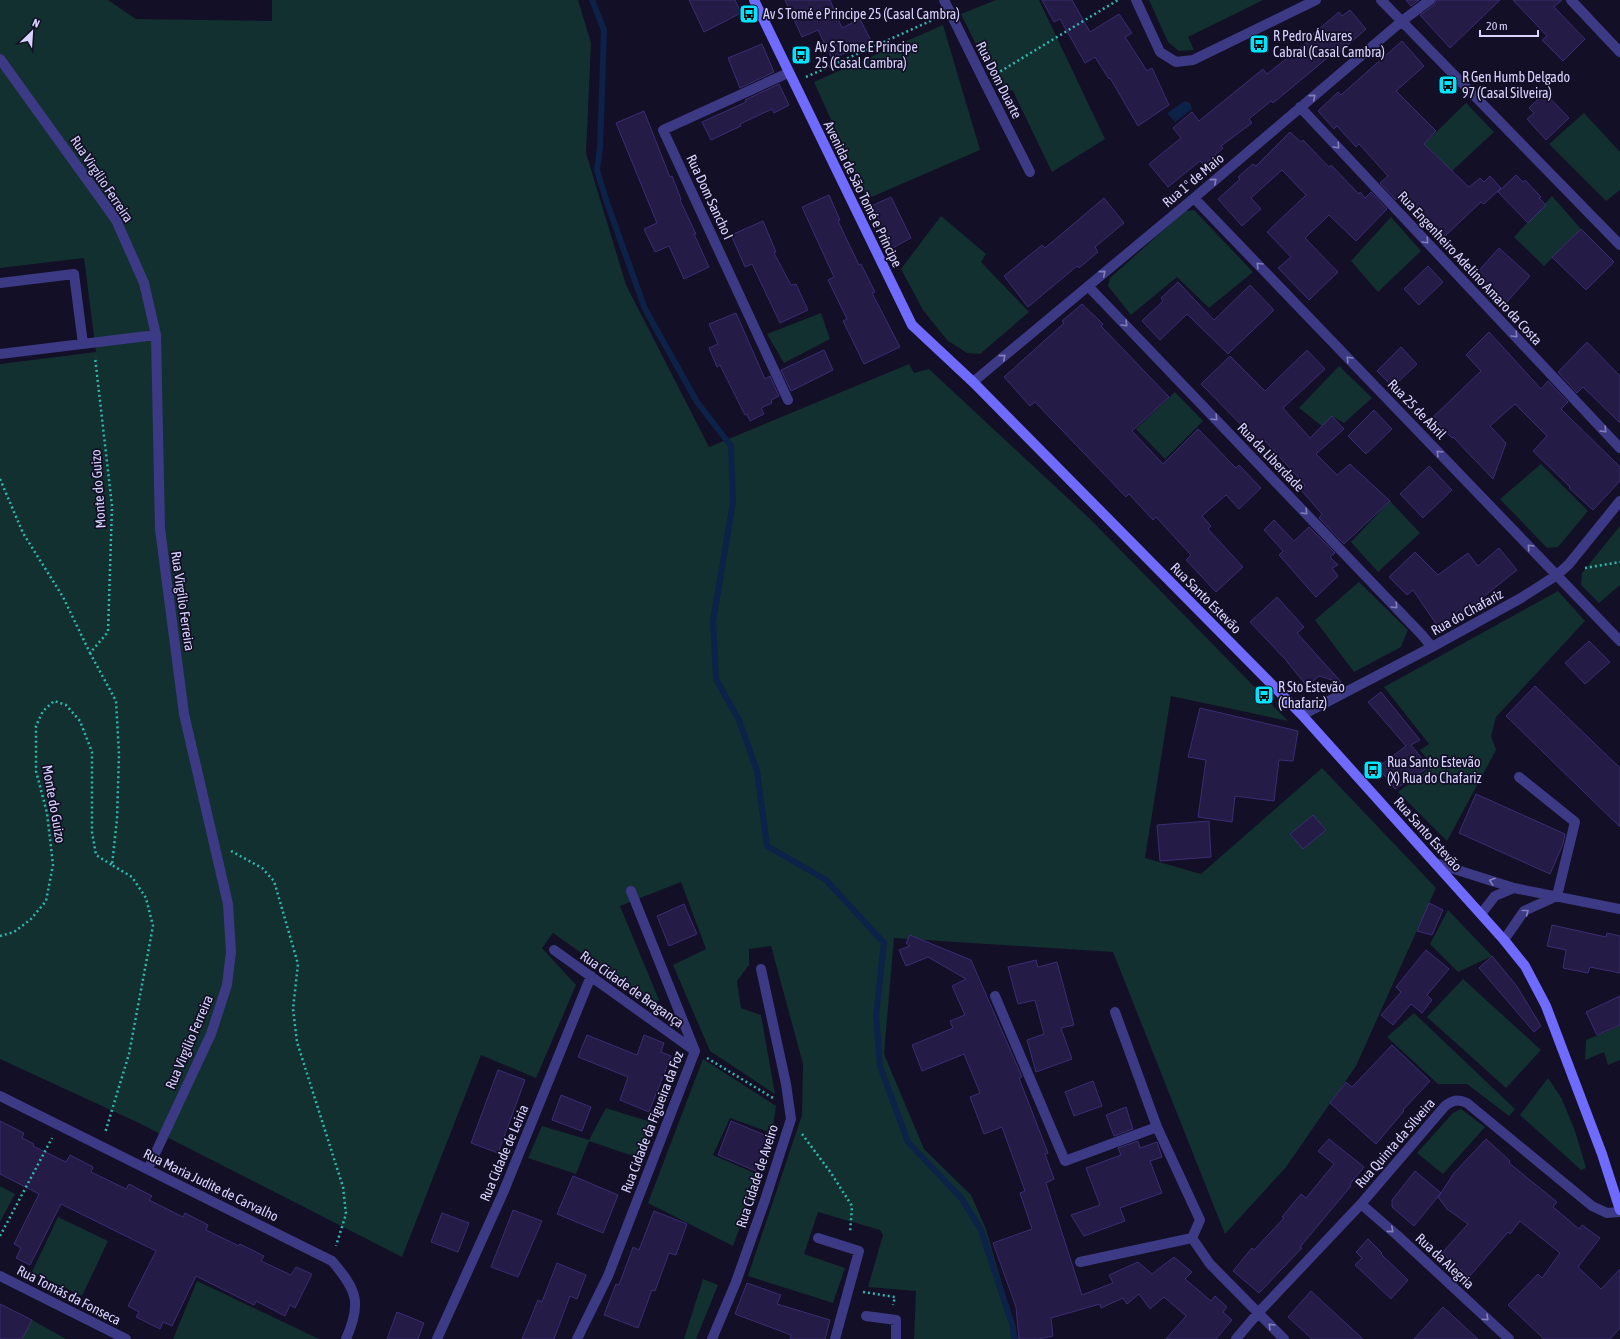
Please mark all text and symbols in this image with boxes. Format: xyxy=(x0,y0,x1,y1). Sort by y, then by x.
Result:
bus stop icon: Av S Tomé e Principe 25 (Casal Cambra) xyxy=(738,3,760,25)
place label: Av S Tomé e Principe 25 (Casal Cambra) xyxy=(763,6,960,22)
north arrow xyxy=(12,12,52,52)
scale bar xyxy=(1480,12,1538,38)
text: N xyxy=(31,16,42,30)
text: 20 m xyxy=(1486,19,1508,33)
place label: R Pedro Álvares Cabral (Casal Cambra) xyxy=(1273,28,1385,60)
bus stop icon: R Pedro Álvares Cabral (Casal Cambra) xyxy=(1248,33,1270,55)
place label: Av S Tome E Principe 25 (Casal Cambra) xyxy=(815,39,918,71)
street label: Rua Dom Duarte xyxy=(973,39,1025,121)
bus stop icon: Av S Tome E Principe 25 (Casal Cambra) xyxy=(790,44,812,66)
place label: R Gen Humb Delgado 97 (Casal Silveira) xyxy=(1462,69,1570,101)
bus stop icon: R Gen Humb Delgado 97 (Casal Silveira) xyxy=(1437,74,1459,96)
one-way arrow xyxy=(1308,94,1315,101)
street label: Avenida de São Tomé e Príncipe xyxy=(821,118,905,270)
street label: Rua Virgílio Ferreira xyxy=(67,133,137,225)
one-way arrow xyxy=(1332,141,1339,149)
street label: Rua 1º de Maio xyxy=(1159,150,1227,210)
street label: Rua Dom Sancho I xyxy=(683,152,737,242)
one-way arrow xyxy=(1209,179,1216,186)
street label: Rua Engenheiro Adelino Amaro da Costa xyxy=(1394,188,1546,348)
one-way arrow xyxy=(1421,236,1428,244)
one-way arrow xyxy=(1257,262,1264,270)
one-way arrow xyxy=(1099,271,1106,278)
one-way arrow xyxy=(1120,319,1128,327)
one-way arrow xyxy=(1510,331,1517,338)
one-way arrow xyxy=(999,354,1006,361)
one-way arrow xyxy=(1347,356,1354,364)
street label: Rua 25 de Abril xyxy=(1385,376,1450,442)
one-way arrow xyxy=(1210,413,1218,421)
street label: Rua da Liberdade xyxy=(1234,419,1308,495)
one-way arrow xyxy=(1599,425,1606,433)
street label: Monte do Guizo xyxy=(87,449,109,529)
one-way arrow xyxy=(1437,450,1444,458)
one-way arrow xyxy=(1300,507,1307,515)
one-way arrow xyxy=(1527,544,1534,552)
street label: Rua Virgílio Ferreira xyxy=(168,550,198,652)
street label: Rua Santo Estevão xyxy=(1167,559,1245,637)
street label: Rua do Chafariz xyxy=(1428,586,1506,638)
one-way arrow xyxy=(1390,601,1397,609)
place label: R Sto Estevão (Chafariz) xyxy=(1278,679,1345,711)
bus stop icon: R Sto Estevão (Chafariz) xyxy=(1253,684,1275,706)
place label: Rua Santo Estevão (X) Rua do Chafariz xyxy=(1387,754,1482,786)
bus stop icon: Rua Santo Estevão (X) Rua do Chafariz xyxy=(1362,759,1384,781)
street label: Monte do Guizo xyxy=(39,764,69,844)
street label: Rua Santo Estevão xyxy=(1391,794,1465,874)
one-way arrow xyxy=(1489,877,1496,886)
one-way arrow xyxy=(1521,910,1529,917)
street label: Rua Cidade de Bragança xyxy=(577,947,687,1031)
street label: Rua Virgílio Ferreira xyxy=(162,993,216,1091)
street label: Rua Cidade da Figueira da Foz xyxy=(618,1049,686,1195)
street label: Rua Quinta da Silveira xyxy=(1352,1095,1438,1191)
street label: Rua Cidade de Leiria xyxy=(476,1102,532,1204)
street label: Rua Cidade de Aveiro xyxy=(733,1122,781,1230)
street label: Rua Maria Judite de Carvalho xyxy=(141,1145,281,1225)
one-way arrow xyxy=(1386,1225,1394,1232)
street label: Rua da Alegria xyxy=(1413,1230,1477,1292)
street label: Rua Tomás da Fonseca xyxy=(14,1262,124,1328)
one-way arrow xyxy=(1482,1313,1489,1320)
one-way arrow xyxy=(1268,1323,1276,1331)

